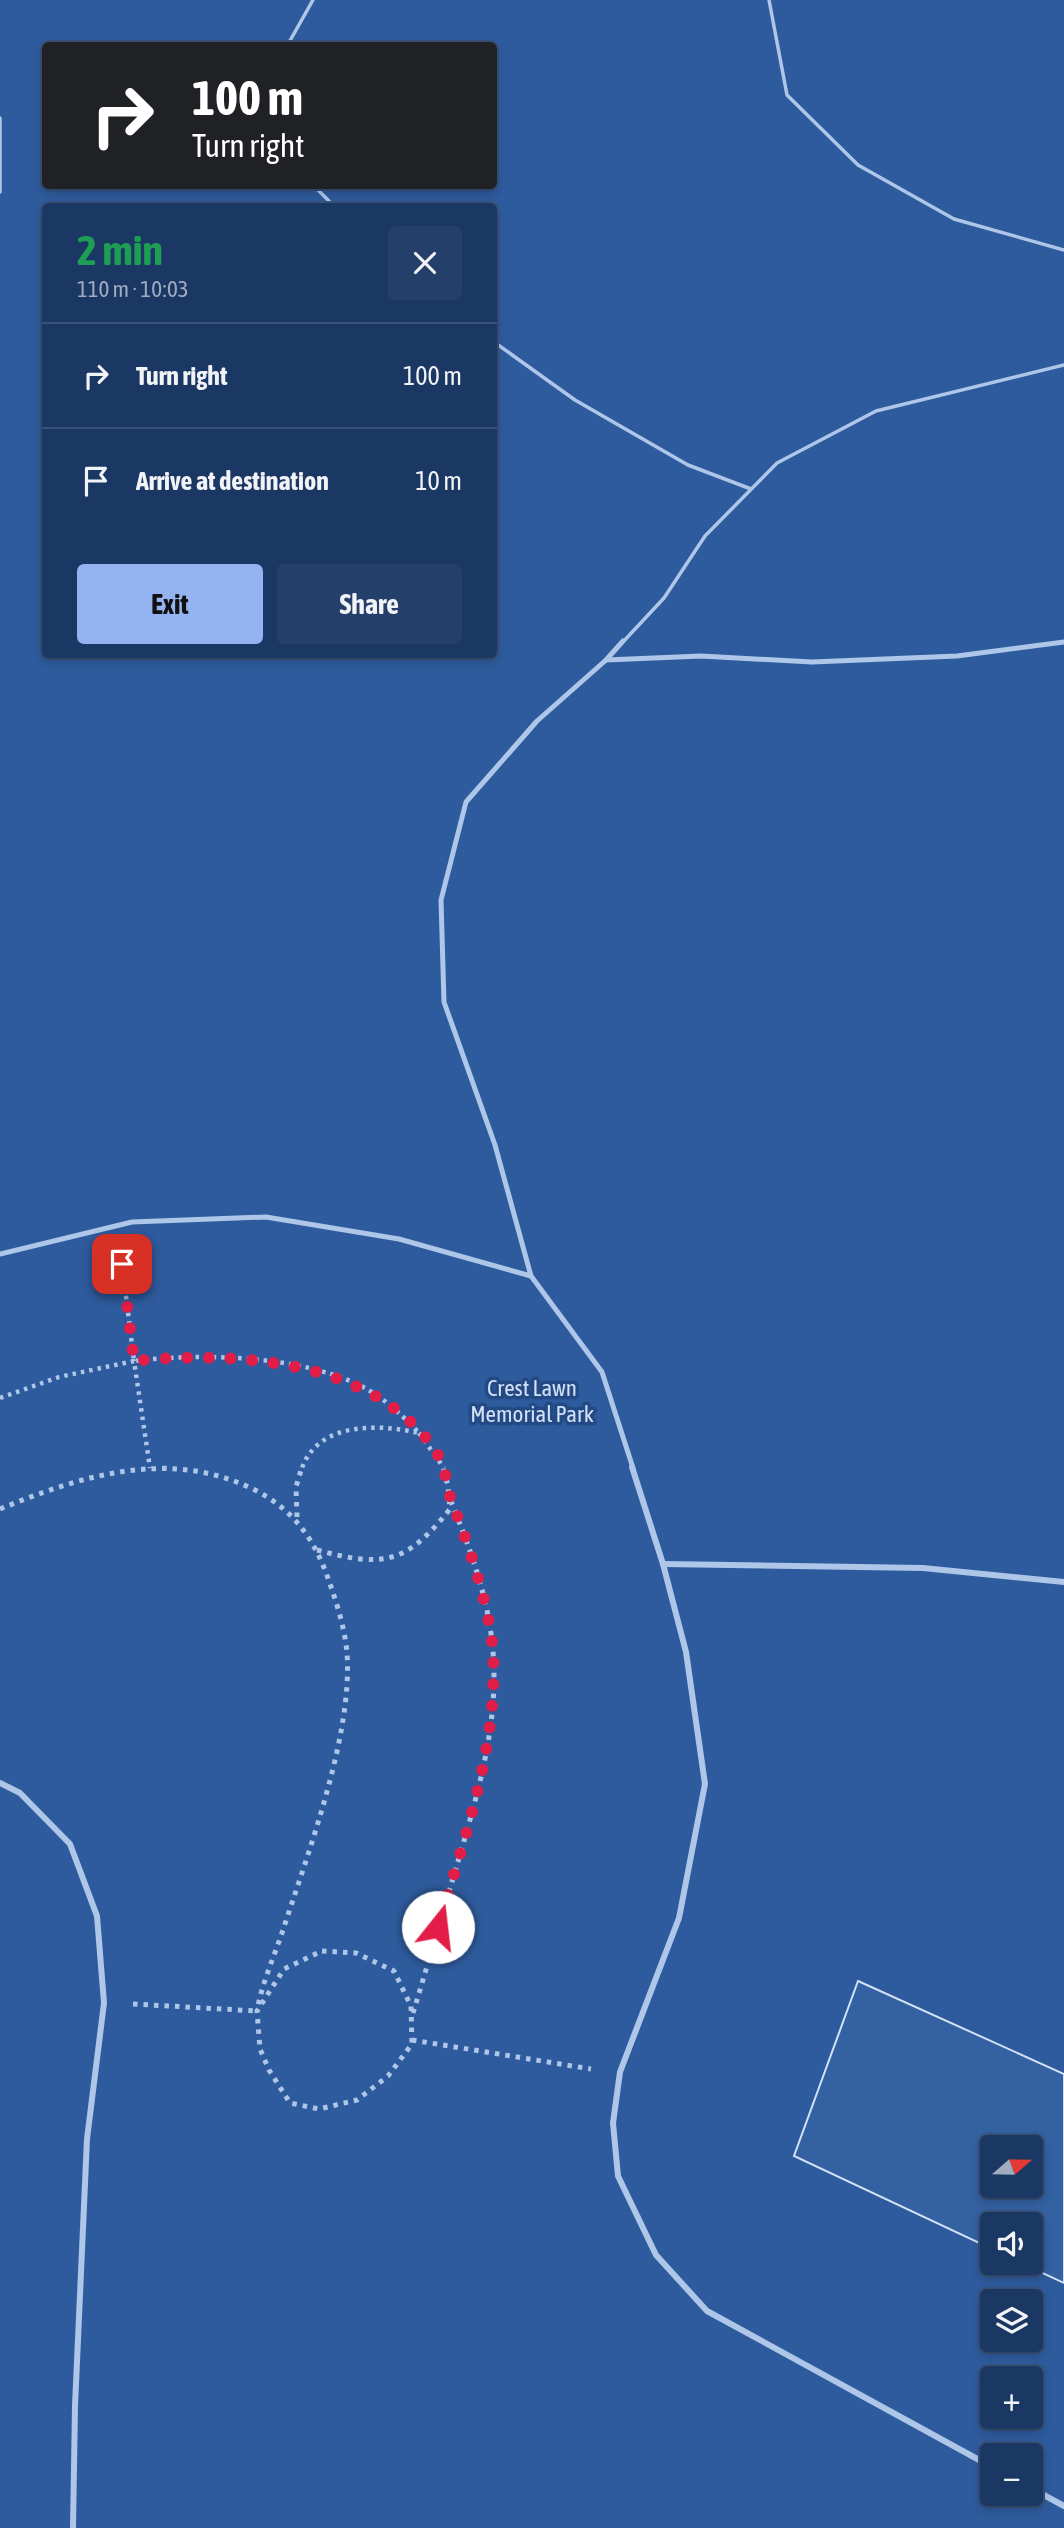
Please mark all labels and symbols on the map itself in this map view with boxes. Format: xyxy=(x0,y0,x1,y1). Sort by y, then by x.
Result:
pin xyxy=(92,1234,152,1294)
park label: Crest Lawn Memorial Park xyxy=(470,1375,594,1427)
position arrow xyxy=(401,1890,475,1964)
north arrow xyxy=(980,2135,1043,2198)

